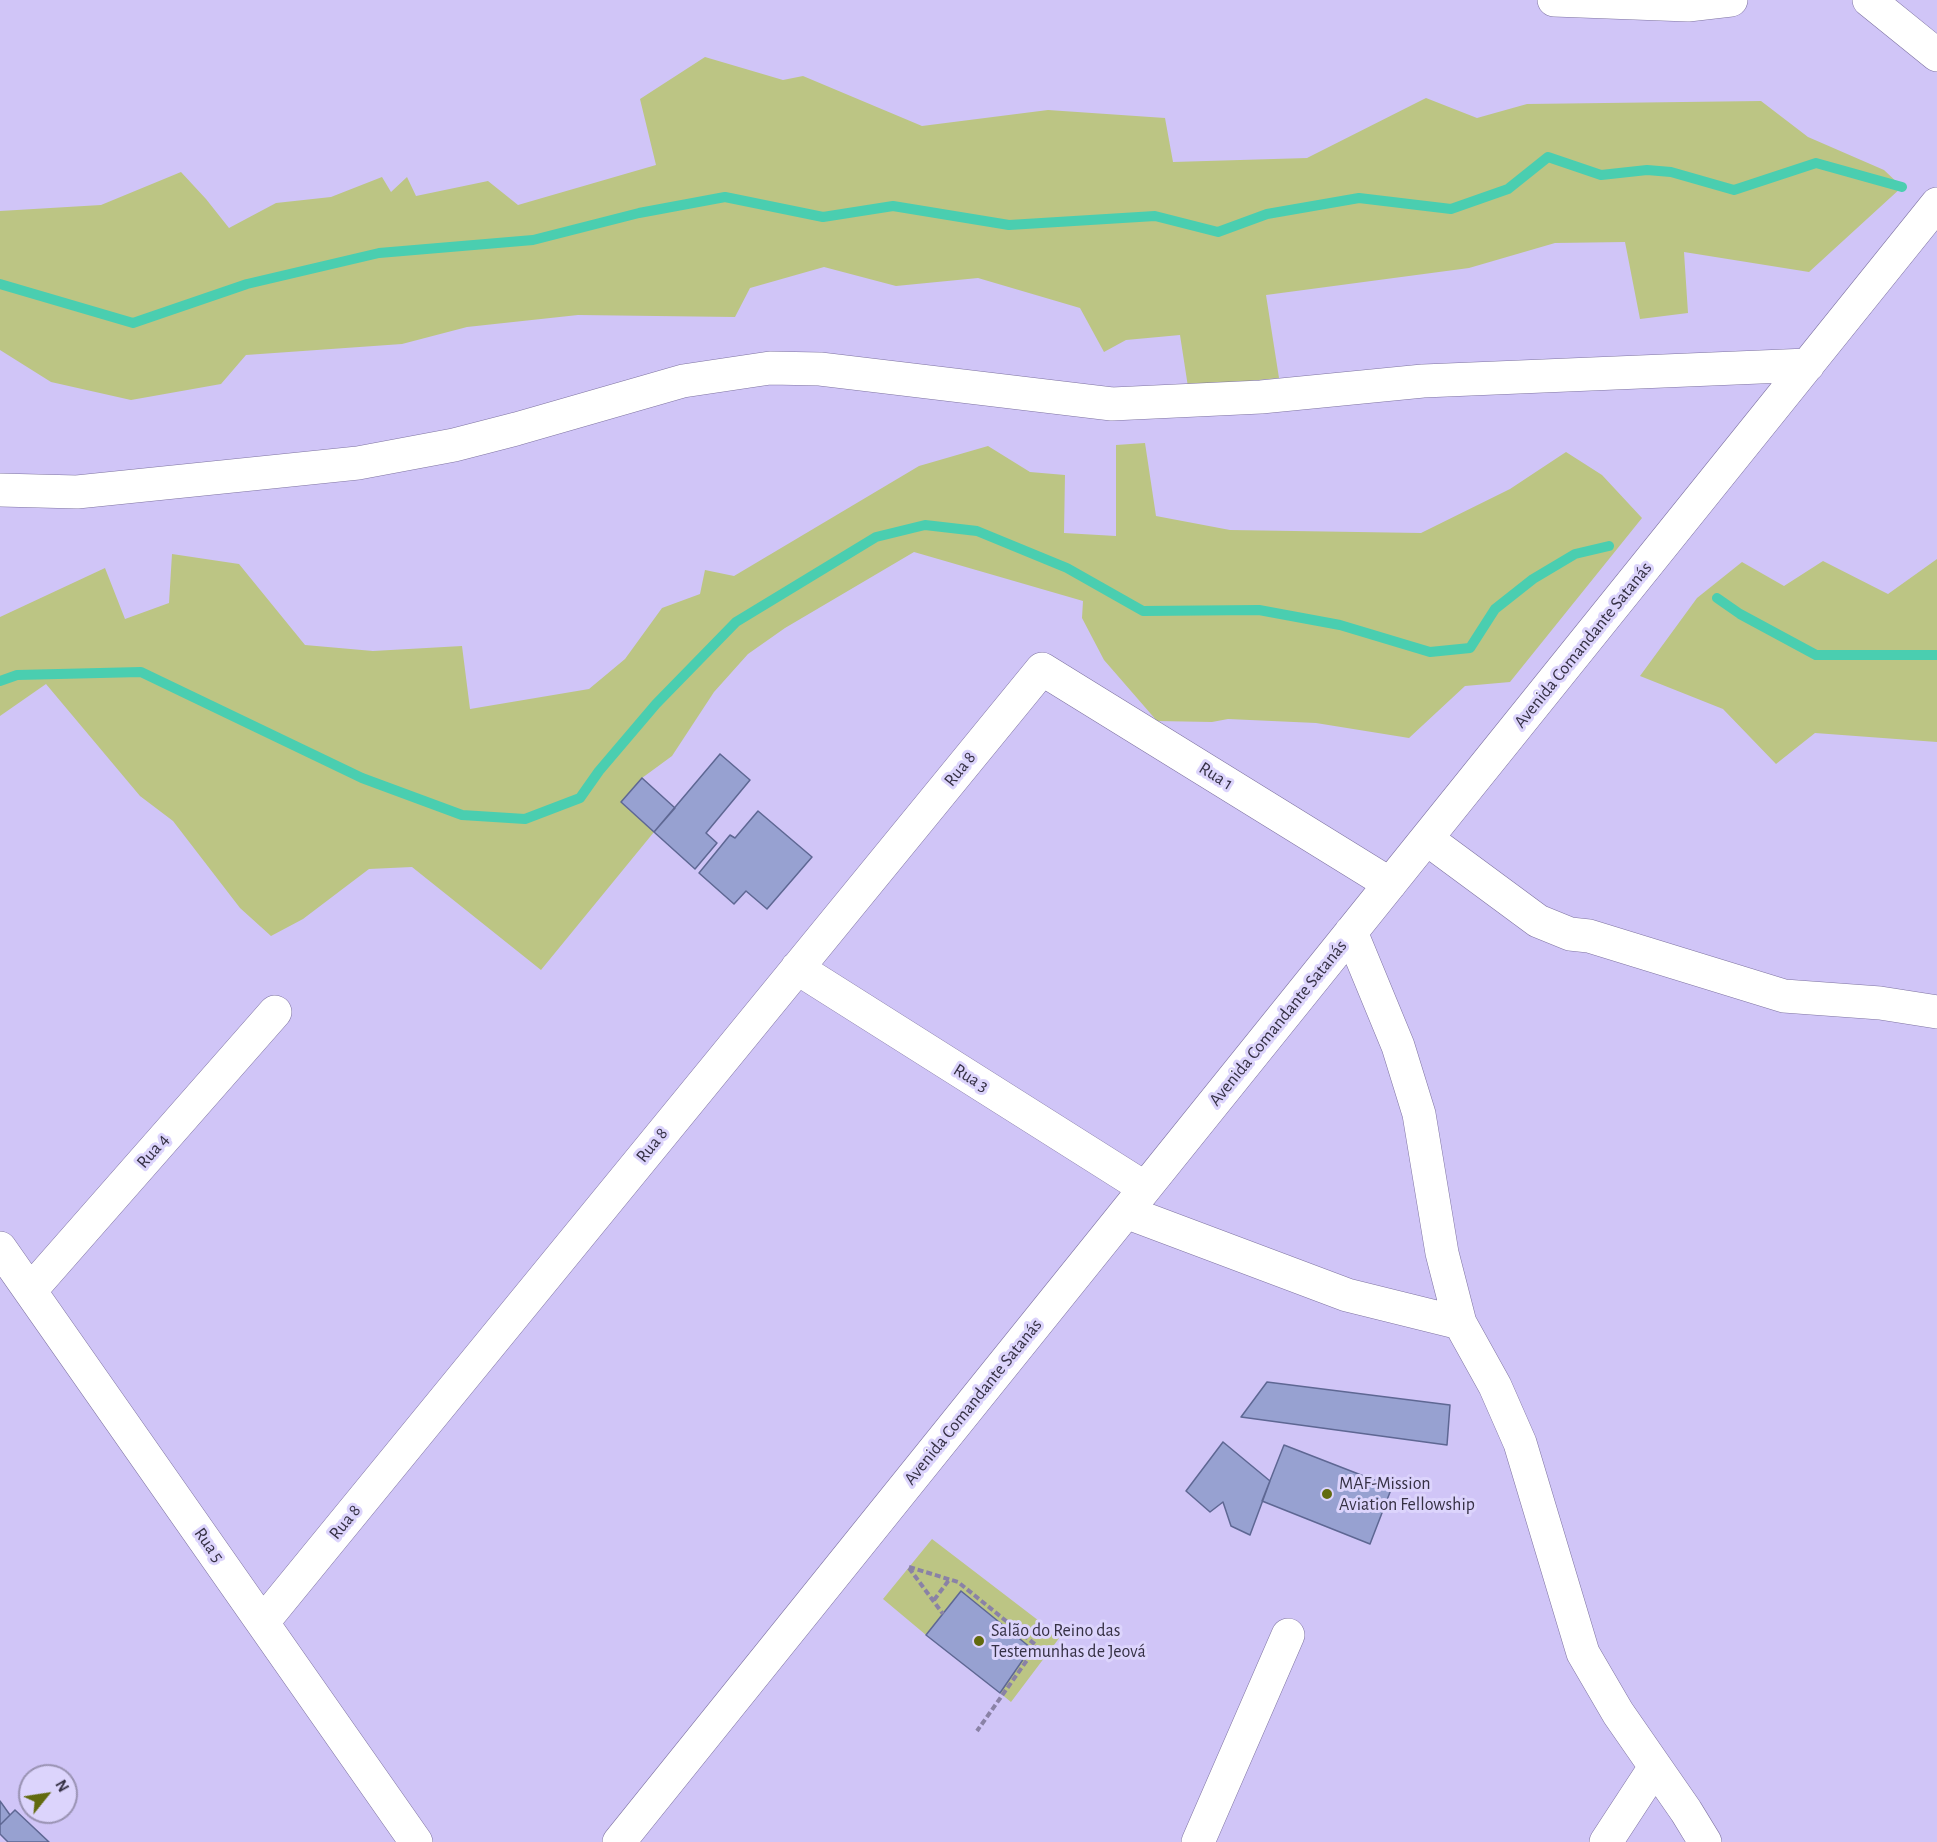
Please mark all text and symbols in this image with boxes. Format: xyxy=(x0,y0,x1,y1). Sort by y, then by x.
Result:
street label: Avenida Comandante Satanás xyxy=(1509,558,1657,732)
street label: Rua 8 xyxy=(939,747,981,791)
street label: Rua 1 xyxy=(1195,757,1237,795)
street label: Avenida Comandante Satanás xyxy=(1204,936,1352,1110)
street label: Rua 3 xyxy=(949,1059,993,1097)
street label: Rua 8 xyxy=(631,1123,673,1167)
street label: Rua 4 xyxy=(132,1129,174,1173)
street label: Avenida Comandante Satanás xyxy=(899,1315,1047,1489)
place label: MAF-Mission Aviation Fellowship xyxy=(1339,1473,1475,1516)
marker: MAF-Mission Aviation Fellowship xyxy=(1320,1487,1334,1501)
street label: Rua 8 xyxy=(324,1500,366,1544)
street label: Rua 5 xyxy=(189,1523,229,1567)
place label: Salão do Reino das Testemunhas de Jeová xyxy=(991,1620,1146,1662)
marker: Salão do Reino das Testemunhas de Jeová xyxy=(972,1634,986,1648)
north arrow xyxy=(18,1764,78,1824)
text: N xyxy=(52,1777,72,1795)

